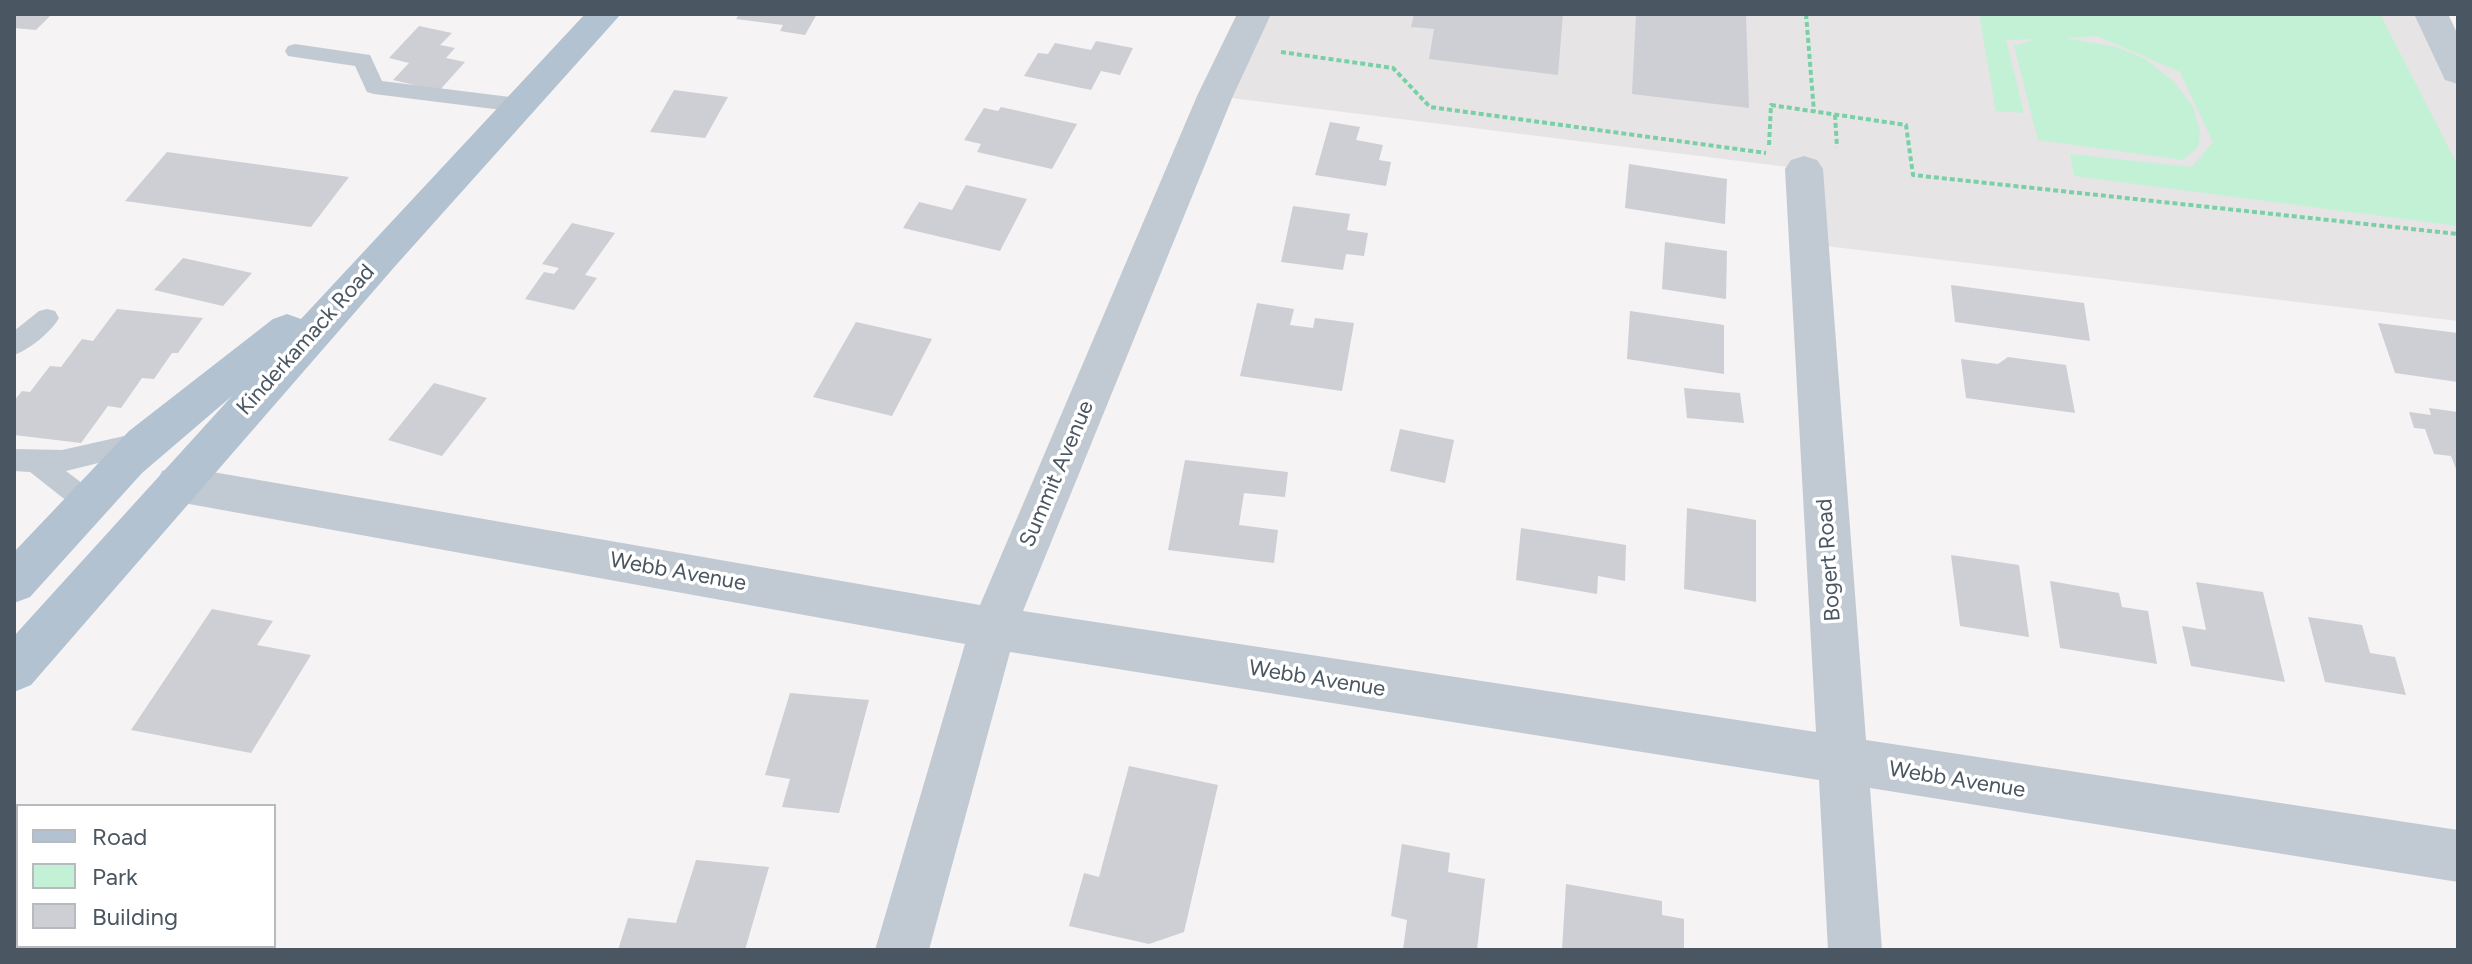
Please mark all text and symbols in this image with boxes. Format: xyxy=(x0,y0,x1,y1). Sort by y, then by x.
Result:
street label: Kinderkamack Road xyxy=(231,259,381,421)
street label: Summit Avenue xyxy=(1014,397,1100,551)
street label: Bogert Road xyxy=(1812,498,1846,622)
street label: Webb Avenue xyxy=(608,547,748,597)
street label: Webb Avenue xyxy=(1247,655,1387,703)
street label: Webb Avenue xyxy=(1887,756,2027,804)
legend xyxy=(16,804,276,948)
text: Road xyxy=(92,822,147,851)
text: Park xyxy=(92,862,138,891)
text: Building xyxy=(92,902,178,931)

